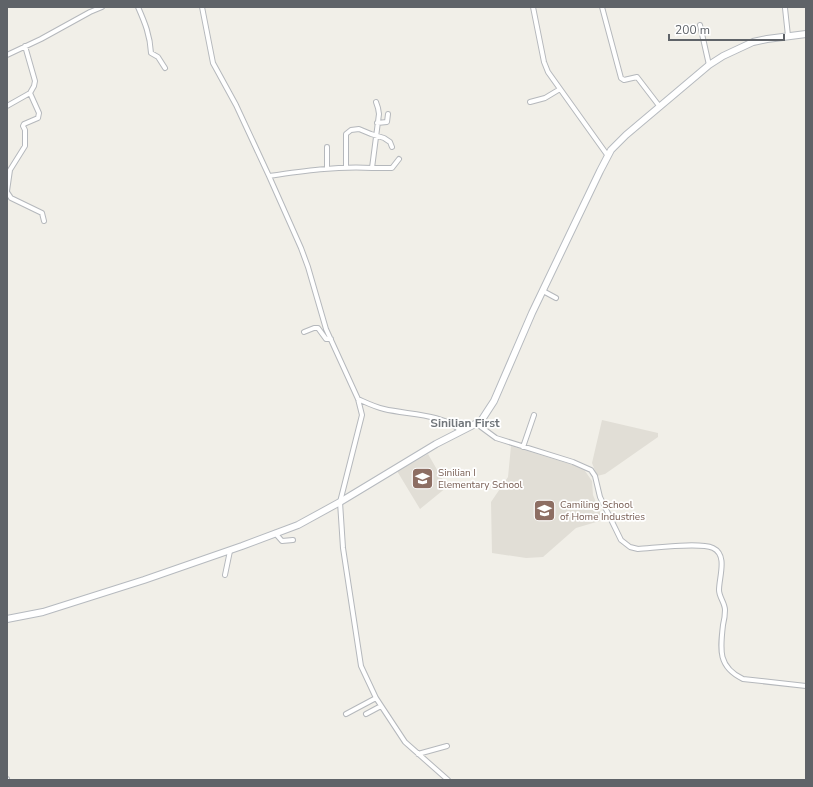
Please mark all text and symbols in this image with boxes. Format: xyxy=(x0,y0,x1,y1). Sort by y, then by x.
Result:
scale bar xyxy=(669,16,784,42)
text: 200 m xyxy=(675,22,710,38)
district label: Sinilian First xyxy=(430,415,500,431)
school or university icon: Sinilian I Elementary School xyxy=(409,466,435,492)
place label: Sinilian I Elementary School xyxy=(438,466,523,492)
school or university icon: Camiling School of Home Industries xyxy=(532,498,558,524)
place label: Camiling School of Home Industries xyxy=(560,498,645,524)

